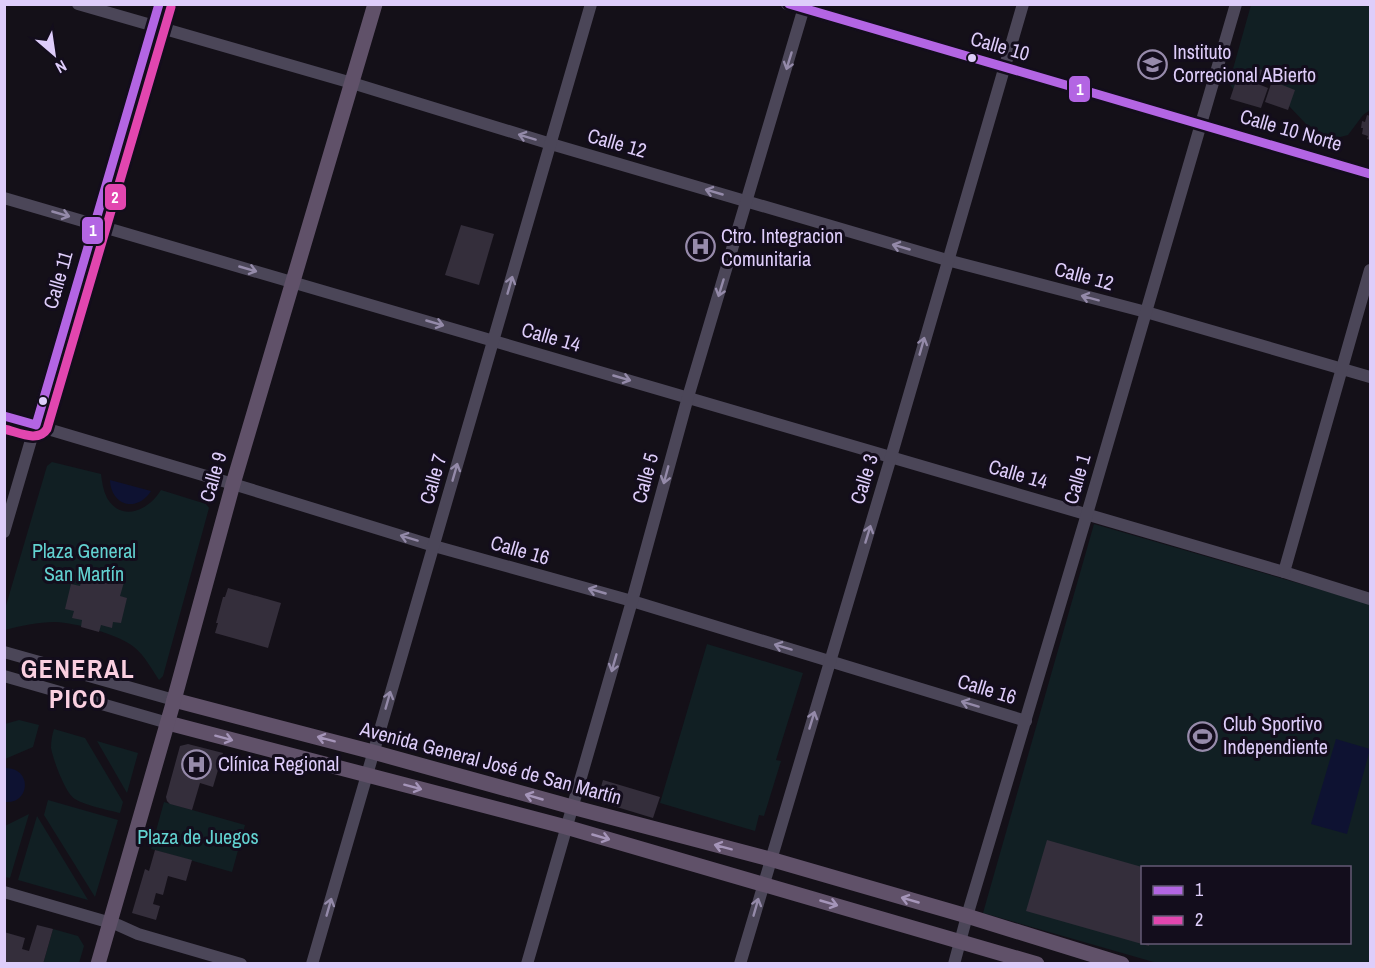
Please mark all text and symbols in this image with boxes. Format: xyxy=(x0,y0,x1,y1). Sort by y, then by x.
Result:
north arrow xyxy=(24,24,84,84)
street label: Calle 10 xyxy=(967,24,1033,67)
place label: Instituto Correcional ABierto xyxy=(1173,38,1316,88)
school or university icon: Instituto Correcional ABierto xyxy=(1136,48,1168,80)
one-way arrow xyxy=(782,51,794,70)
unlabelled marker xyxy=(966,52,978,64)
text: N xyxy=(52,55,71,79)
line badge: 1 xyxy=(1068,75,1091,103)
text: 1 xyxy=(1076,78,1084,100)
street label: Calle 10 Norte xyxy=(1237,102,1345,157)
street label: Calle 12 xyxy=(584,121,650,164)
one-way arrow xyxy=(518,131,537,142)
line badge: 2 xyxy=(104,183,127,211)
text: 2 xyxy=(111,186,119,208)
one-way arrow xyxy=(705,186,724,197)
one-way arrow xyxy=(51,209,70,220)
line badge: 1 xyxy=(81,216,104,245)
text: 1 xyxy=(89,219,97,241)
place label: Ctro. Integracion Comunitaria xyxy=(721,222,843,272)
hospital icon: Ctro. Integracion Comunitaria xyxy=(684,231,716,263)
one-way arrow xyxy=(892,241,911,252)
street label: Calle 11 xyxy=(36,248,79,312)
street label: Calle 12 xyxy=(1052,255,1117,296)
one-way arrow xyxy=(238,264,257,275)
one-way arrow xyxy=(505,276,516,295)
one-way arrow xyxy=(715,278,726,297)
one-way arrow xyxy=(1081,291,1100,303)
street label: Calle 14 xyxy=(518,315,584,358)
one-way arrow xyxy=(425,318,444,330)
one-way arrow xyxy=(917,337,928,356)
one-way arrow xyxy=(612,373,631,384)
unlabelled marker xyxy=(37,395,49,407)
street label: Calle 9 xyxy=(193,449,233,505)
street label: Calle 5 xyxy=(625,450,664,506)
street label: Calle 3 xyxy=(843,450,884,507)
street label: Calle 7 xyxy=(413,451,453,507)
street label: Calle 1 xyxy=(1057,451,1097,507)
street label: Calle 14 xyxy=(985,452,1051,495)
one-way arrow xyxy=(450,463,461,482)
one-way arrow xyxy=(660,465,672,484)
one-way arrow xyxy=(863,525,874,544)
street label: Calle 16 xyxy=(487,528,553,571)
one-way arrow xyxy=(400,532,419,543)
park label: Plaza General San Martín xyxy=(32,537,136,587)
one-way arrow xyxy=(587,585,606,596)
one-way arrow xyxy=(774,641,793,652)
district label: GENERAL PICO xyxy=(21,651,135,716)
one-way arrow xyxy=(608,653,619,672)
street label: Calle 16 xyxy=(954,667,1020,710)
one-way arrow xyxy=(383,691,394,710)
one-way arrow xyxy=(961,698,980,709)
place label: Club Sportivo Independiente xyxy=(1223,710,1328,760)
one-way arrow xyxy=(807,711,818,730)
street label: Avenida General José de San Martín xyxy=(356,714,625,810)
sports icon: Club Sportivo Independiente xyxy=(1186,720,1218,752)
one-way arrow xyxy=(214,732,233,744)
one-way arrow xyxy=(317,733,336,745)
hospital icon: Clínica Regional xyxy=(181,748,213,780)
place label: Clínica Regional xyxy=(218,750,339,777)
one-way arrow xyxy=(403,782,422,794)
one-way arrow xyxy=(525,790,544,802)
park label: Plaza de Juegos xyxy=(137,823,259,850)
one-way arrow xyxy=(591,832,610,843)
one-way arrow xyxy=(714,840,733,852)
legend xyxy=(1141,866,1351,944)
text: 1 xyxy=(1195,877,1204,902)
one-way arrow xyxy=(901,893,920,905)
one-way arrow xyxy=(324,898,335,917)
one-way arrow xyxy=(751,898,762,917)
one-way arrow xyxy=(819,898,838,909)
text: 2 xyxy=(1195,907,1203,932)

